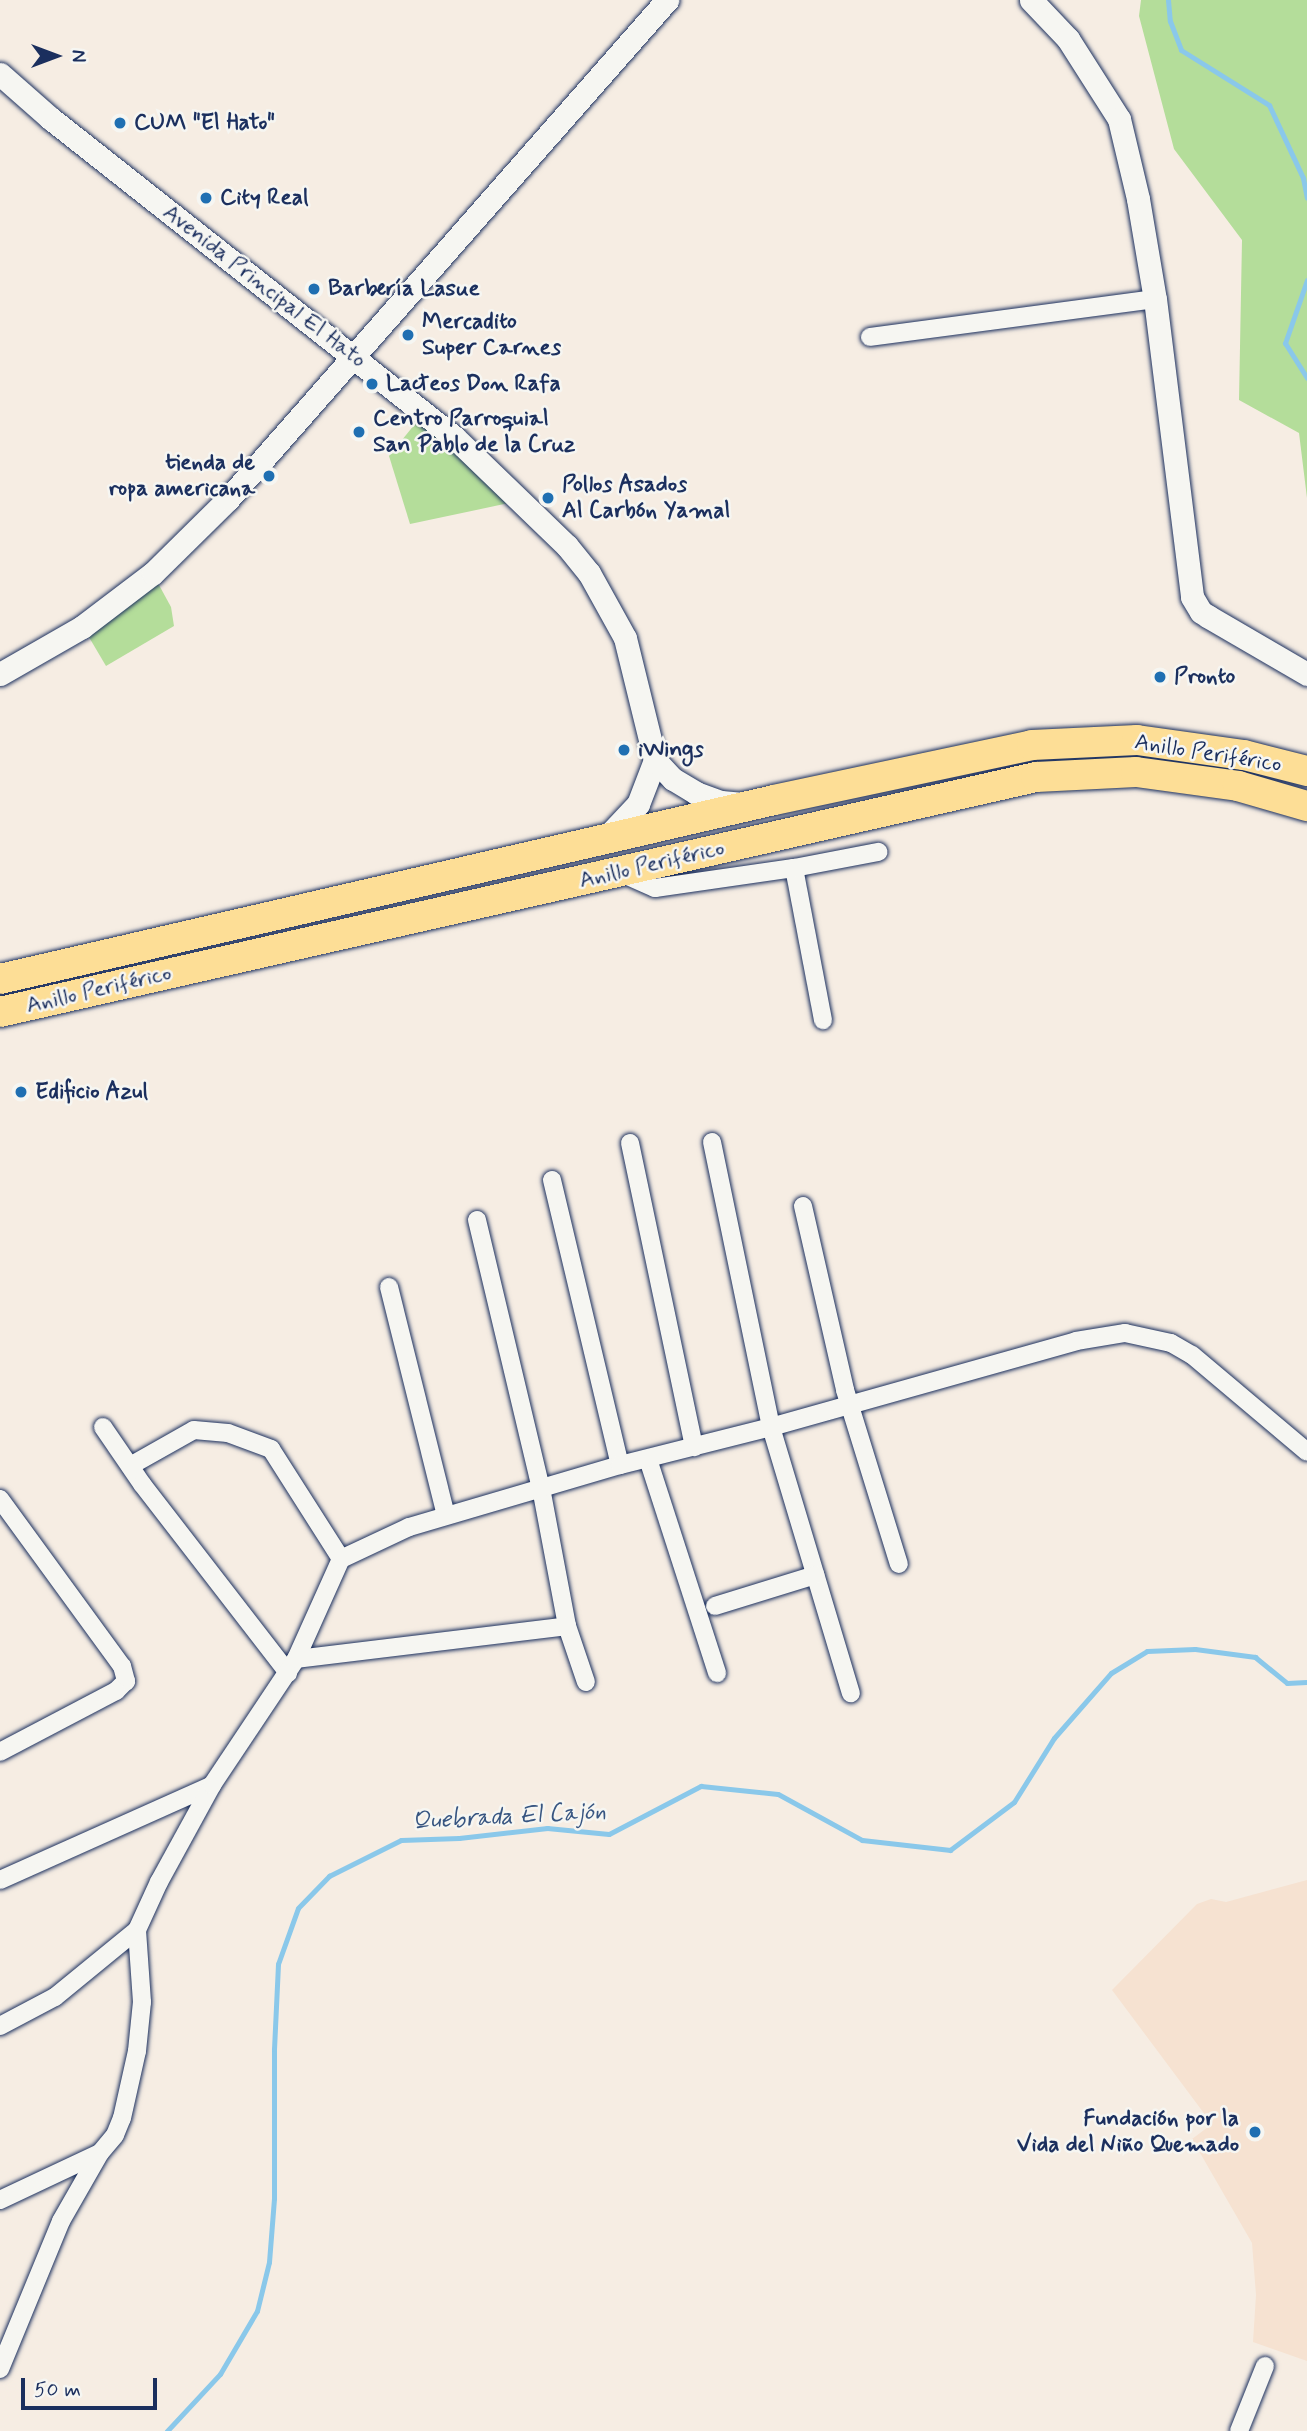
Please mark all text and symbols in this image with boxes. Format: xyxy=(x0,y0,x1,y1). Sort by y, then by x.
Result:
north arrow xyxy=(21,21,91,91)
text: N xyxy=(65,50,90,62)
place label: CUM "El Hato" xyxy=(134,109,276,137)
marker: CUM "El Hato" xyxy=(112,115,128,131)
place label: City Real xyxy=(220,184,309,212)
marker: City Real xyxy=(198,190,214,206)
street label: Avenida Principal El Hato xyxy=(159,200,369,374)
place label: Barbería Lasue xyxy=(328,275,475,303)
marker: Barbería Lasue xyxy=(306,281,322,297)
place label: Mercadito Super Carnes xyxy=(422,308,558,362)
marker: Mercadito Super Carnes xyxy=(400,327,416,343)
place label: Lacteos Don Rafa xyxy=(386,370,558,398)
marker: Lacteos Don Rafa xyxy=(364,376,380,392)
place label: Centro Parroquial San Pablo de la Cruz xyxy=(373,405,575,459)
marker: Centro Parroquial San Pablo de la Cruz xyxy=(351,424,367,440)
place label: tienda de ropa americana xyxy=(110,449,255,503)
marker: tienda de ropa americana xyxy=(261,468,277,484)
place label: Pollos Asados Al Carbón Yamal xyxy=(562,471,731,525)
marker: Pollos Asados Al Carbón Yamal xyxy=(540,490,556,506)
place label: Pronto xyxy=(1174,663,1235,691)
marker: Pronto xyxy=(1152,669,1168,685)
street label: Anillo Periférico xyxy=(1133,729,1283,779)
place label: iWings xyxy=(638,736,704,764)
marker: iWings xyxy=(616,742,632,758)
street label: Anillo Periférico xyxy=(577,835,727,895)
street label: Anillo Periférico xyxy=(24,960,174,1020)
place label: Edificio Azul xyxy=(35,1078,146,1106)
marker: Edificio Azul xyxy=(13,1084,29,1100)
water label: Quebrada El Cajón xyxy=(411,1798,607,1836)
place label: Fundación por la Vida del Niño Quemado xyxy=(1012,2105,1239,2159)
marker: Fundación por la Vida del Niño Quemado xyxy=(1245,2122,1265,2142)
scale bar xyxy=(24,2364,161,2408)
text: 50 m xyxy=(34,2376,81,2404)

